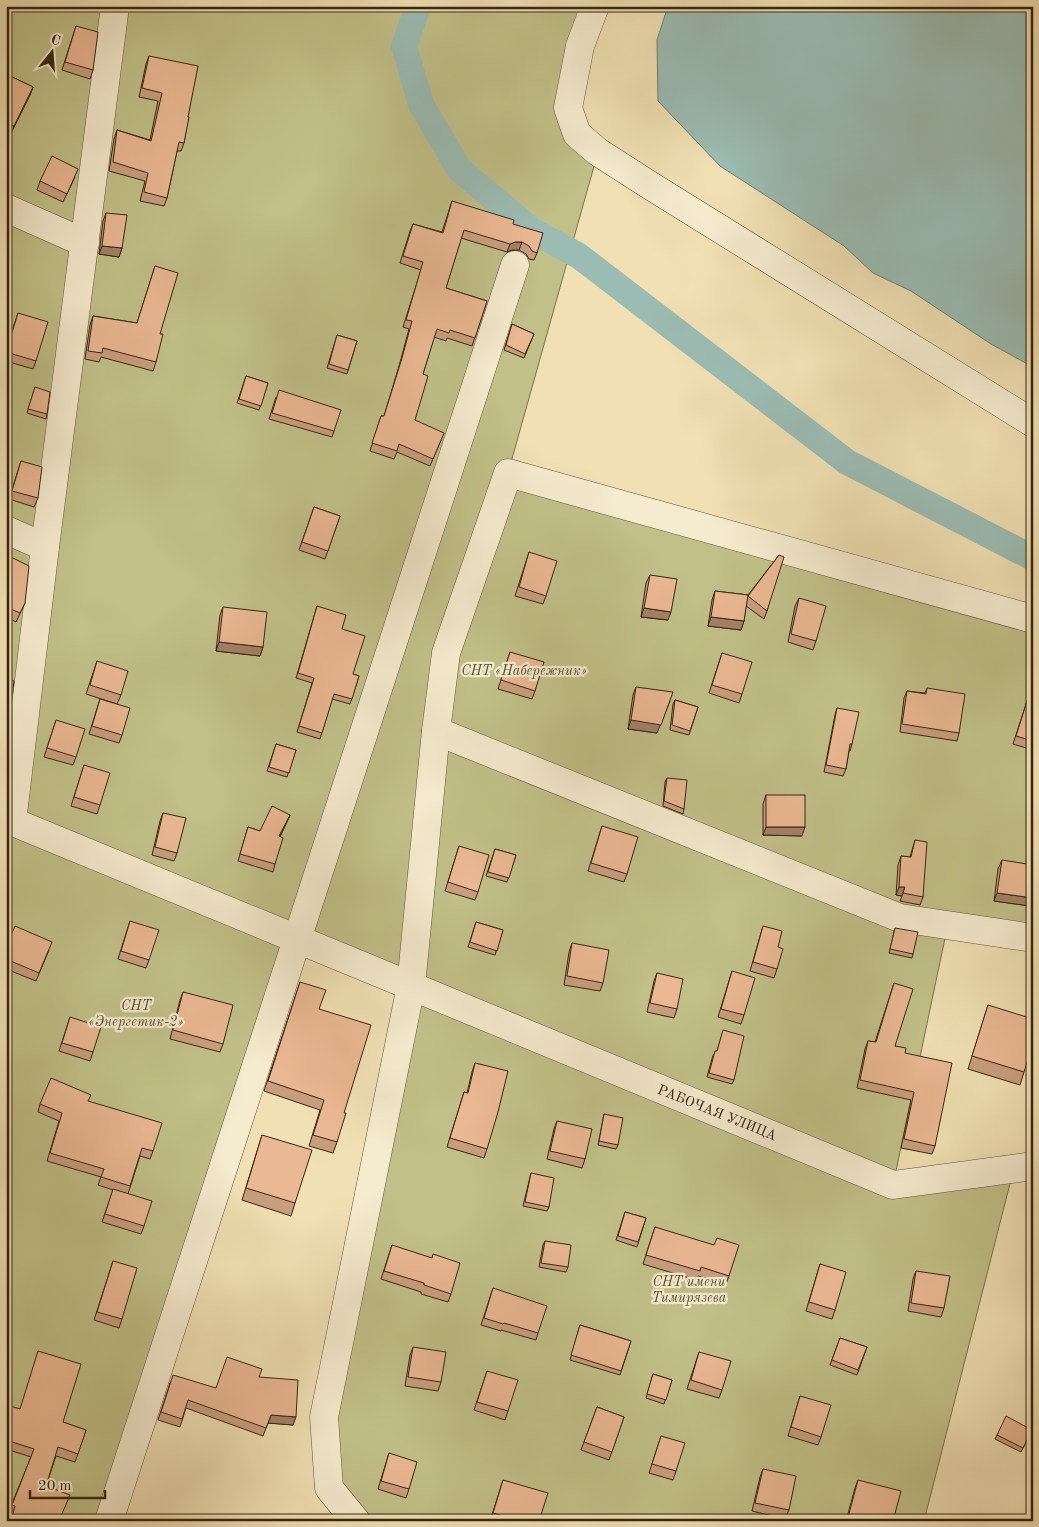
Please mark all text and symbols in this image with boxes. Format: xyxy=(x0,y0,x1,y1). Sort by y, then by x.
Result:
north arrow xyxy=(28,28,78,78)
text: С xyxy=(49,32,62,49)
park label: СНТ «Набережник» xyxy=(461,663,587,679)
park label: СНТ «Энергетик-2» xyxy=(89,999,183,1030)
street label: РАБОЧАЯ УЛИЦА xyxy=(655,1083,779,1143)
park label: СНТ имени Тимирязева xyxy=(652,1275,727,1306)
scale bar xyxy=(30,1467,105,1499)
text: 20 m xyxy=(38,1479,72,1494)

